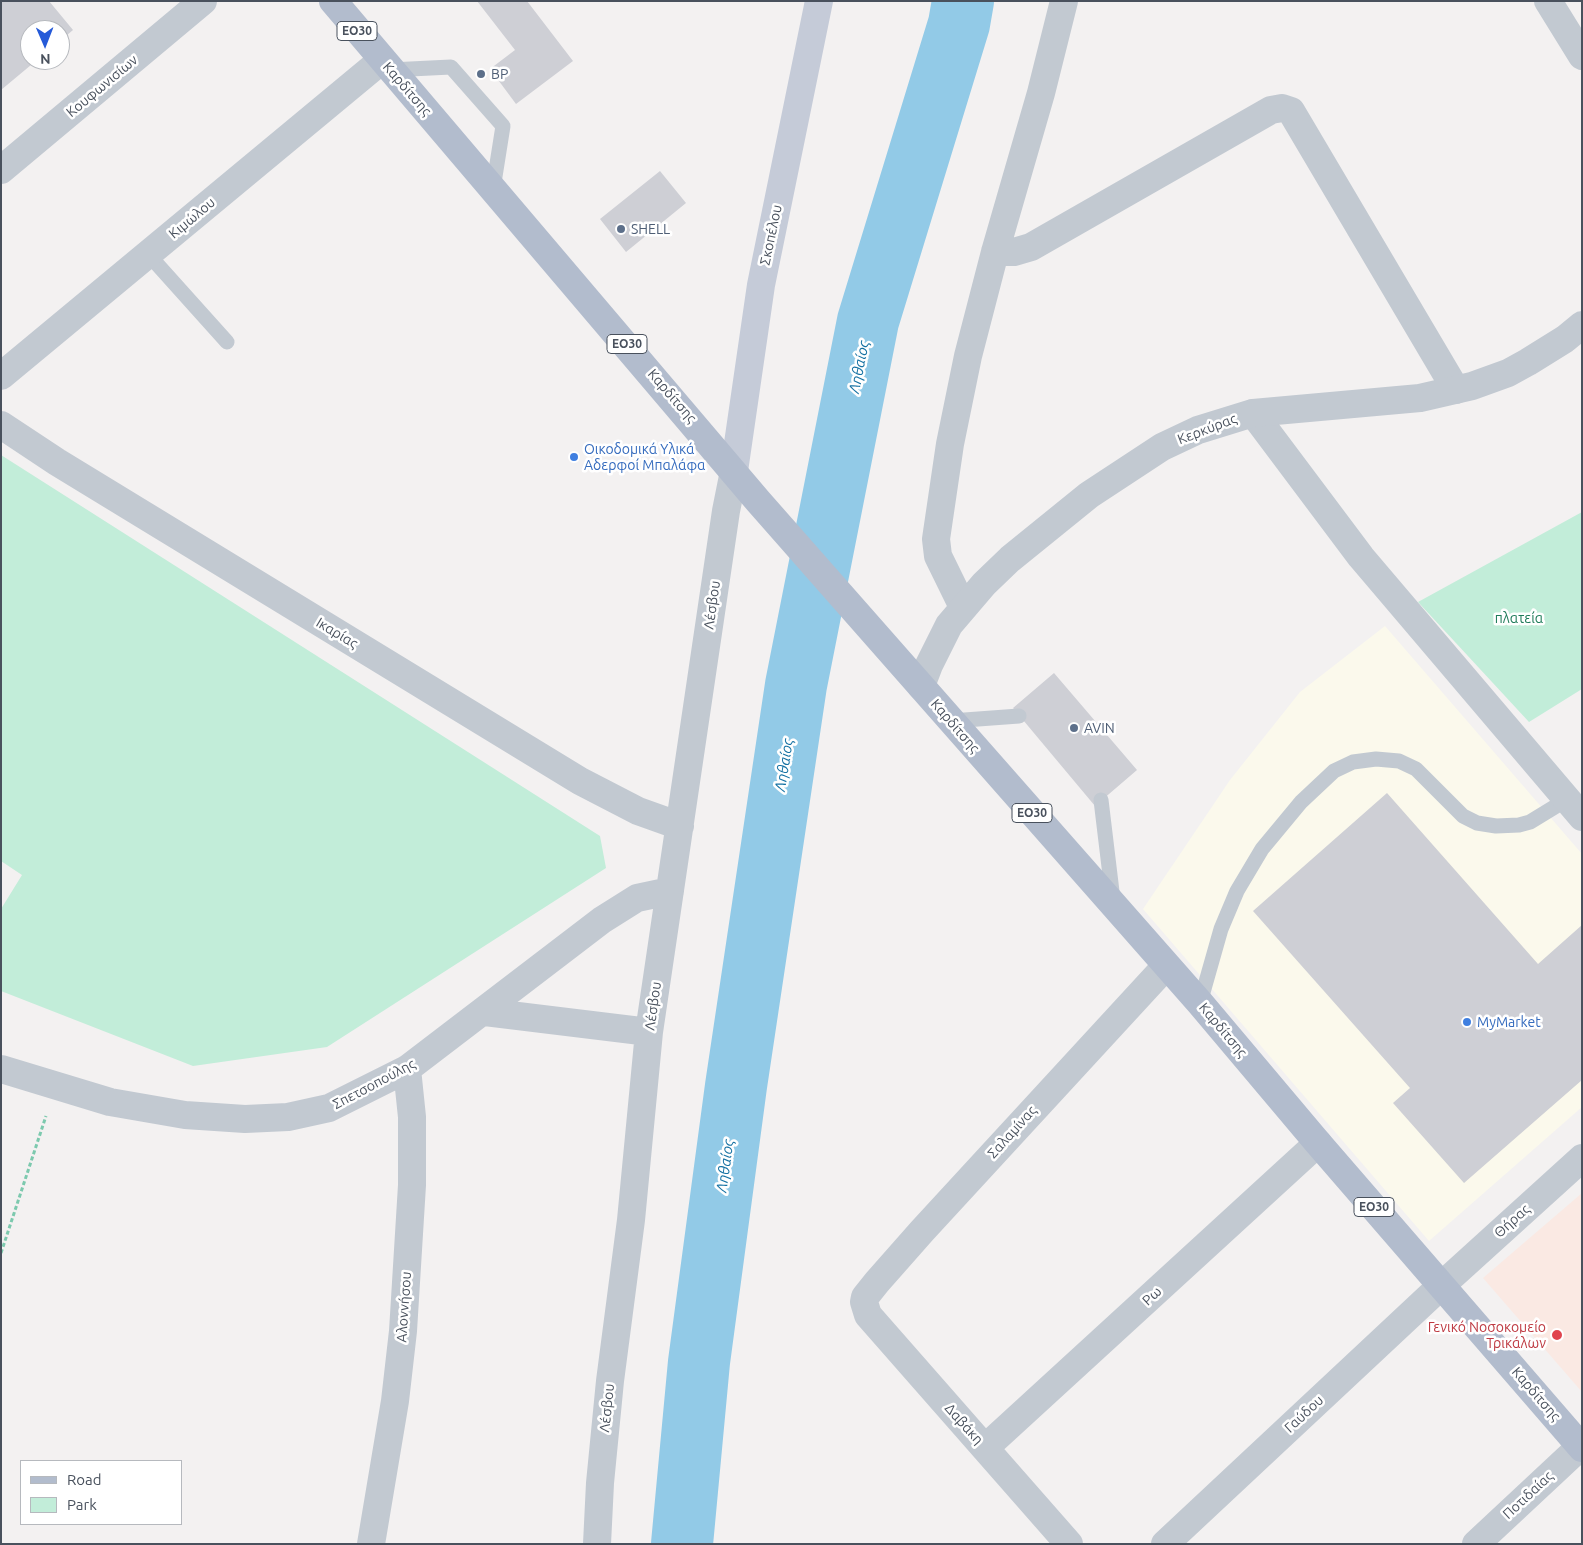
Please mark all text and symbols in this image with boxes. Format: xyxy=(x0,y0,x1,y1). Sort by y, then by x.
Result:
north arrow xyxy=(20,20,70,70)
road number: ΕΟ30 xyxy=(337,22,377,40)
text: N xyxy=(40,51,51,67)
street label: Κουφωνισίων xyxy=(63,51,141,121)
street label: Καρδίτσης xyxy=(379,59,435,119)
place label: BP xyxy=(491,66,508,82)
marker: BP xyxy=(475,68,487,80)
street label: Κιμώλου xyxy=(165,194,219,242)
street label: Σκοπέλου xyxy=(756,203,786,267)
place label: SHELL xyxy=(631,221,670,237)
marker: SHELL xyxy=(615,223,627,235)
road number: ΕΟ30 xyxy=(607,334,647,354)
water label: Ληθαίος xyxy=(845,339,873,395)
street label: Καρδίτσης xyxy=(644,366,700,426)
street label: Κερκύρας xyxy=(1175,410,1239,448)
place label: Οικοδομικά Υλικά Αδερφοί Μπαλάφα xyxy=(584,441,705,474)
marker: Οικοδομικά Υλικά Αδερφοί Μπαλάφα xyxy=(568,451,580,463)
street label: Λέσβου xyxy=(700,580,724,630)
park label: πλατεία xyxy=(1495,610,1543,626)
street label: Ικαρίας xyxy=(313,614,361,652)
street label: Καρδίτσης xyxy=(927,696,983,756)
place label: AVIN xyxy=(1084,720,1115,736)
marker: AVIN xyxy=(1068,722,1080,734)
water label: Ληθαίος xyxy=(771,737,797,793)
road number: ΕΟ30 xyxy=(1012,804,1052,822)
street label: Λέσβου xyxy=(641,981,665,1031)
street label: Καρδίτσης xyxy=(1195,999,1251,1061)
place label: MyMarket xyxy=(1477,1014,1541,1030)
marker: MyMarket xyxy=(1461,1016,1473,1028)
street label: Σπετσοπούλης xyxy=(330,1055,418,1113)
street label: Σαλαμίνας xyxy=(984,1102,1040,1162)
water label: Ληθαίος xyxy=(712,1139,738,1193)
road number: ΕΟ30 xyxy=(1354,1198,1394,1216)
street label: Θήρας xyxy=(1491,1201,1533,1241)
street label: Αλοννήσου xyxy=(393,1271,415,1343)
street label: Ρω xyxy=(1139,1283,1165,1309)
place label: Γενικό Νοσοκομείο Τρικάλων xyxy=(1428,1319,1546,1351)
marker: Γενικό Νοσοκομείο Τρικάλων xyxy=(1550,1328,1564,1342)
street label: Καρδίτσης xyxy=(1508,1364,1564,1424)
street label: Λέσβου xyxy=(596,1383,618,1433)
street label: Γαύδου xyxy=(1281,1392,1327,1436)
street label: Δαβάκη xyxy=(941,1400,987,1448)
legend xyxy=(20,1460,182,1525)
street label: Ποτιδαίας xyxy=(1499,1468,1557,1522)
text: Road xyxy=(67,1471,102,1488)
text: Park xyxy=(67,1496,97,1513)

